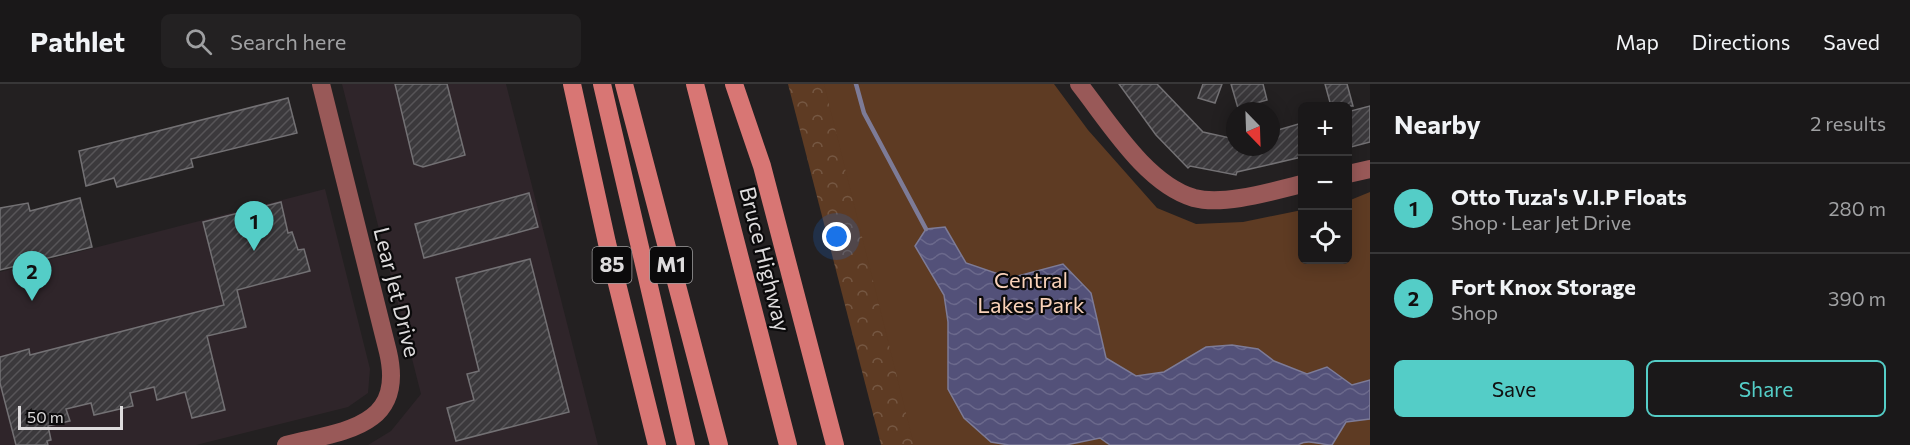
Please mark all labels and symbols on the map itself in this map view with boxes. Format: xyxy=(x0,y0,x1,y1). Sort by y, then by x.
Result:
north arrow xyxy=(1226,102,1280,156)
street label: Bruce Highway xyxy=(734,184,797,334)
pin: 1 xyxy=(234,202,274,251)
your location xyxy=(822,222,851,251)
street label: Lear Jet Drive xyxy=(368,224,427,360)
road number: 85 xyxy=(592,247,632,283)
road number: M1 xyxy=(650,247,692,283)
pin: 2 xyxy=(12,252,51,301)
park label: Central Lakes Park xyxy=(977,266,1085,318)
scale bar xyxy=(18,403,123,430)

